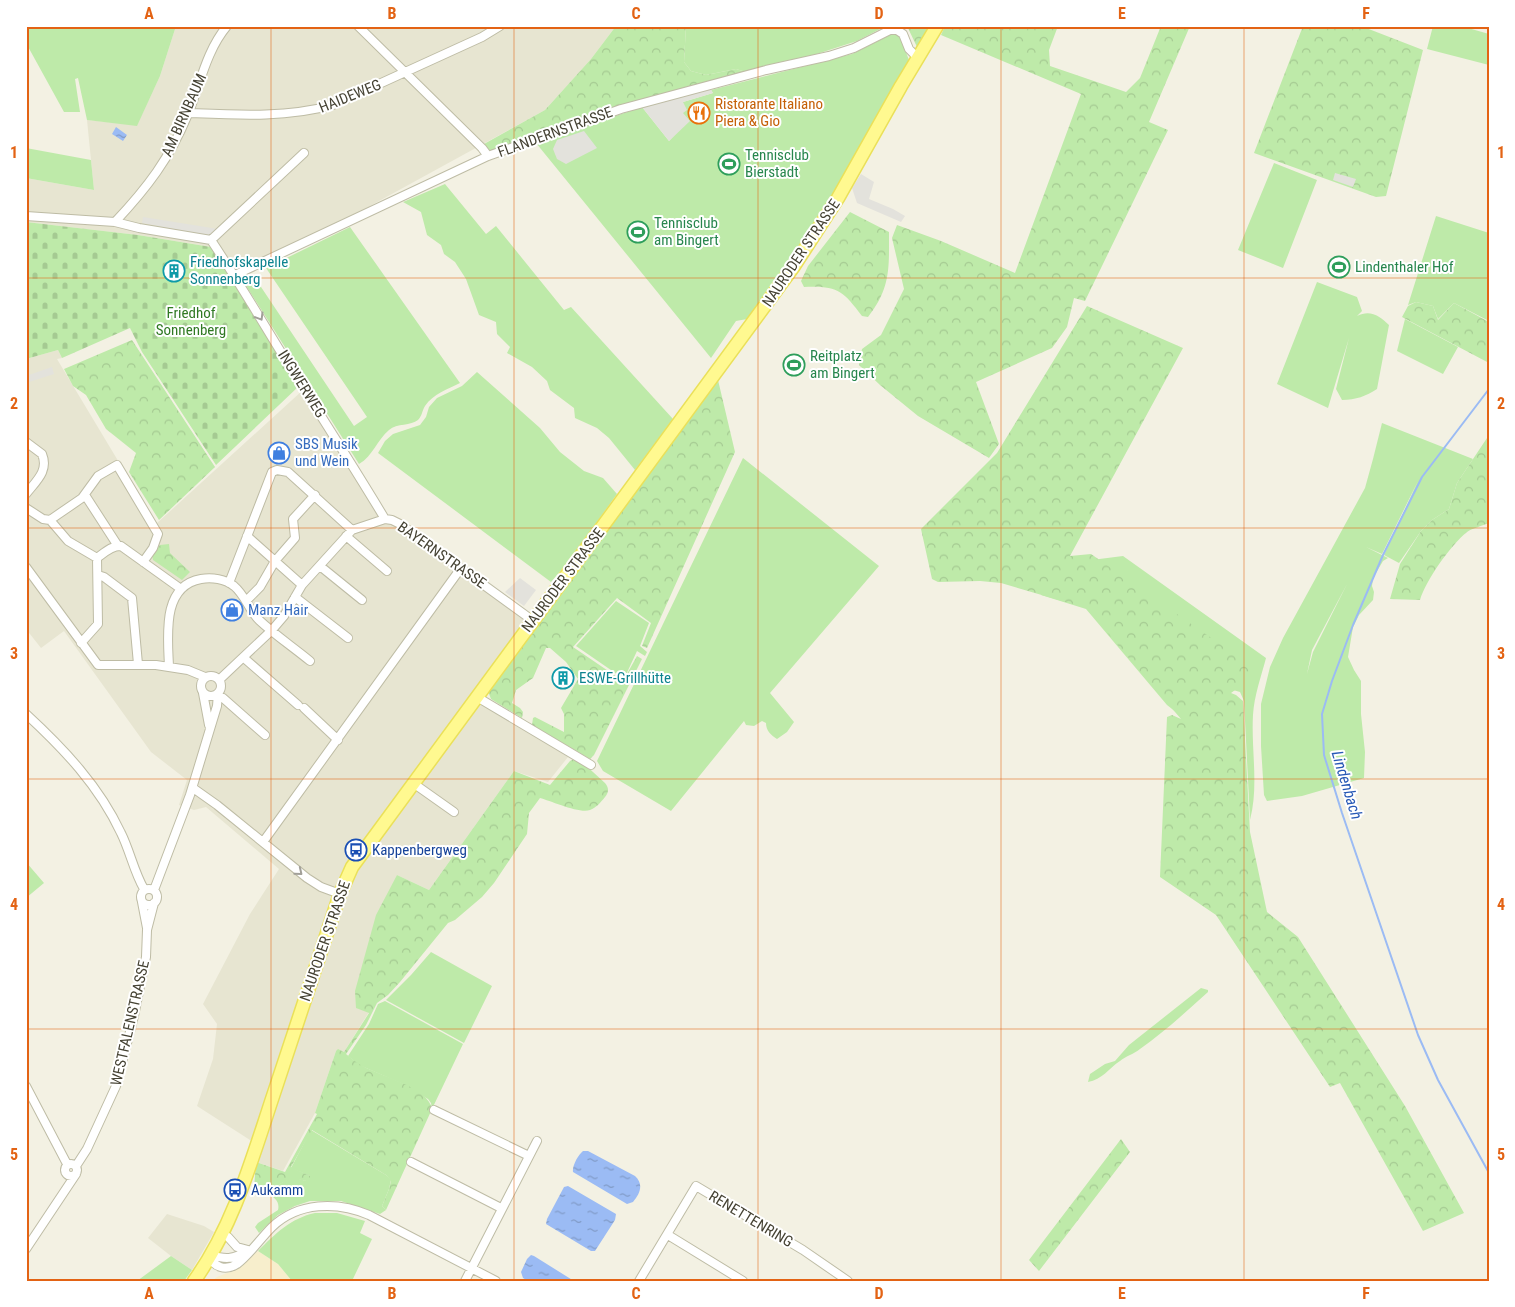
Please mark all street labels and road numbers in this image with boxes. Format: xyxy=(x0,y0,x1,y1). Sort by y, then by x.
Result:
street label: AM BIRNBAUM xyxy=(158,71,210,159)
street label: HAIDEWEG xyxy=(316,75,384,117)
street label: FLANDERNSTRASSE xyxy=(495,103,615,161)
street label: NAURODER STRASSE xyxy=(758,196,844,310)
street label: INGWERWEG xyxy=(274,347,330,421)
street label: BAYERNSTRASSE xyxy=(394,518,490,592)
street label: NAURODER STRASSE xyxy=(518,524,608,636)
street label: NAURODER STRASSE xyxy=(296,879,354,1003)
street label: WESTFALENSTRASSE xyxy=(107,959,153,1087)
street label: RENETTENRING xyxy=(706,1187,796,1251)

